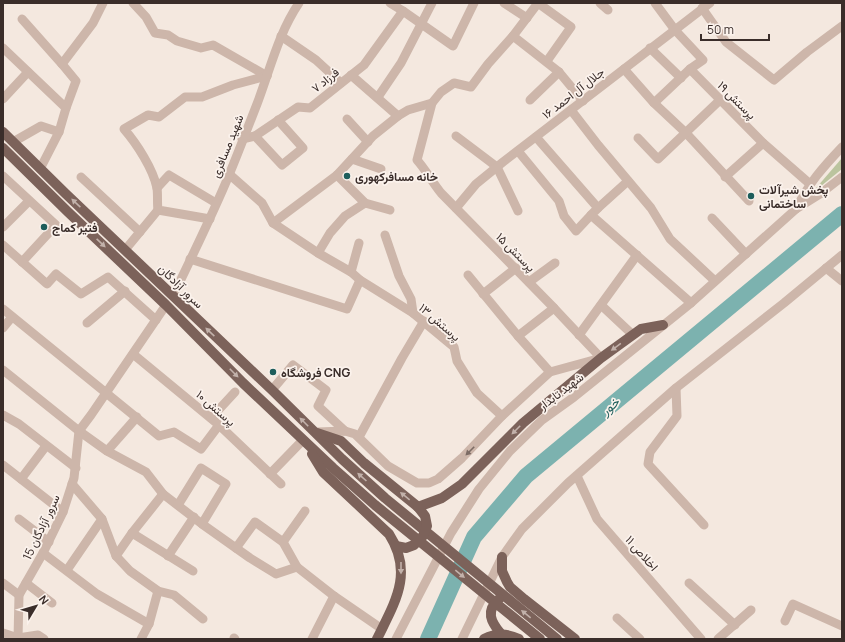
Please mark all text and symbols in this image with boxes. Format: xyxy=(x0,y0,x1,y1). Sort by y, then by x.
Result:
scale bar xyxy=(701,16,769,42)
text: 50 m xyxy=(707,21,734,38)
street label: جلال آل احمد ۱۶ xyxy=(538,63,608,123)
street label: فرزاد ۷ xyxy=(308,64,342,96)
street label: پرستش ۱۹ xyxy=(714,77,760,123)
street label: شهید مسافری xyxy=(207,112,247,180)
place label: خانه مسافرکهوری xyxy=(355,168,438,185)
marker: خانه مسافرکهوری xyxy=(342,171,352,181)
place label: پخش شیرآلات ساختمانی xyxy=(759,181,829,212)
marker: پخش شیرآلات ساختمانی xyxy=(746,191,756,201)
one-way arrow xyxy=(71,198,81,208)
place label: فتیر کماج xyxy=(52,219,98,236)
marker: فتیر کماج xyxy=(39,222,49,232)
street label: پرستش ۱۵ xyxy=(493,229,539,275)
one-way arrow xyxy=(96,239,106,248)
street label: سرور آزادگان xyxy=(155,260,207,312)
street label: پرستش ۱۳ xyxy=(415,299,465,345)
one-way arrow xyxy=(205,327,215,337)
one-way arrow xyxy=(611,343,622,351)
place label: فروشگاه CNG xyxy=(281,364,350,381)
marker: فروشگاه CNG xyxy=(268,367,278,377)
one-way arrow xyxy=(229,368,239,378)
street label: شهید تابدار xyxy=(534,368,587,414)
street label: پرستش ۱۰ xyxy=(193,386,239,430)
water label: خور xyxy=(596,392,624,420)
one-way arrow xyxy=(299,417,309,427)
one-way arrow xyxy=(511,425,521,435)
one-way arrow xyxy=(465,446,475,456)
one-way arrow xyxy=(357,473,367,482)
street label: سرور آزادگان 15 xyxy=(18,491,64,563)
one-way arrow xyxy=(399,492,410,500)
street label: اخلاص ۱۱ xyxy=(622,531,662,575)
one-way arrow xyxy=(398,562,404,575)
one-way arrow xyxy=(454,569,465,578)
north arrow xyxy=(16,586,56,626)
text: N xyxy=(36,592,53,607)
one-way arrow xyxy=(521,610,532,619)

